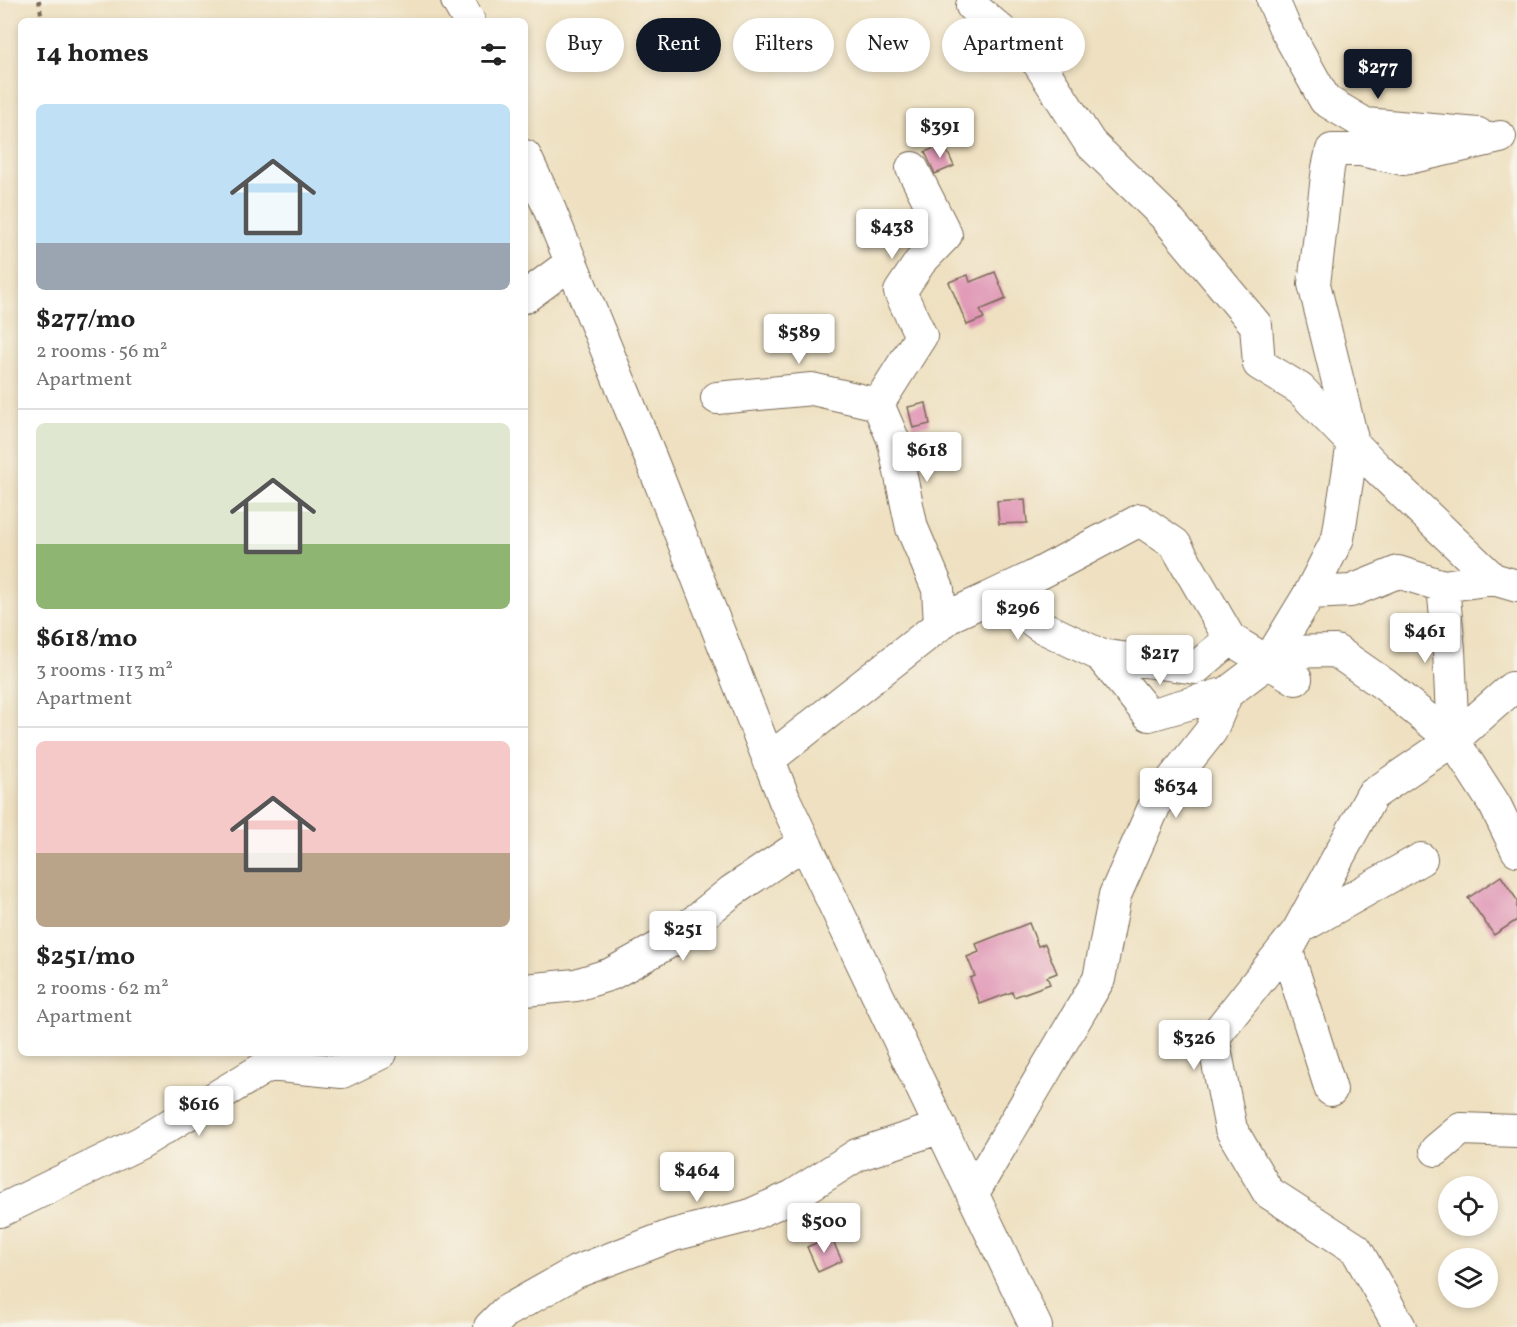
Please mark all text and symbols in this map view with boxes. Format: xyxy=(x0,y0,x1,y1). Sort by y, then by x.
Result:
chip: Buy xyxy=(546,18,624,72)
chip: Rent xyxy=(636,18,721,72)
chip: Filters xyxy=(733,18,834,72)
chip: New xyxy=(846,18,930,72)
chip: Apartment xyxy=(942,18,1085,72)
text: 14 homes xyxy=(36,36,149,72)
icon: filters xyxy=(477,38,510,71)
pin: $277 xyxy=(1342,49,1414,100)
text: $277 xyxy=(1358,54,1398,82)
pin: $391 xyxy=(904,108,976,159)
text: $391 xyxy=(920,113,960,141)
icon: home xyxy=(219,143,327,251)
pin: $438 xyxy=(856,209,928,260)
text: $438 xyxy=(870,214,914,242)
text: $277/mo xyxy=(36,302,135,338)
pin: $589 xyxy=(763,314,835,365)
text: $589 xyxy=(778,319,820,347)
text: 2 rooms · 56 m² xyxy=(36,338,167,366)
text: Apartment xyxy=(36,366,132,394)
pin: $618 xyxy=(891,432,963,483)
text: $618 xyxy=(906,437,948,465)
icon: home xyxy=(219,462,327,570)
pin: $296 xyxy=(982,590,1054,641)
text: $296 xyxy=(996,595,1040,623)
pin: $461 xyxy=(1389,613,1461,664)
text: $461 xyxy=(1404,618,1446,646)
text: $618/mo xyxy=(36,621,137,657)
pin: $217 xyxy=(1124,635,1196,686)
text: $217 xyxy=(1140,640,1180,668)
text: 3 rooms · 113 m² xyxy=(36,657,173,685)
text: Apartment xyxy=(36,685,132,713)
pin: $634 xyxy=(1140,768,1212,819)
text: $634 xyxy=(1154,773,1198,801)
icon: home xyxy=(219,780,327,888)
pin: $251 xyxy=(647,911,719,962)
text: $251 xyxy=(663,916,703,944)
text: $251/mo xyxy=(36,939,135,975)
text: 2 rooms · 62 m² xyxy=(36,975,169,1003)
text: Apartment xyxy=(36,1003,132,1031)
pin: $326 xyxy=(1158,1020,1230,1071)
text: $326 xyxy=(1173,1025,1215,1053)
pin: $616 xyxy=(163,1086,235,1137)
text: $616 xyxy=(178,1091,220,1119)
pin: $464 xyxy=(661,1152,733,1203)
text: $464 xyxy=(674,1157,720,1185)
map controls xyxy=(1438,1176,1498,1308)
button: locate xyxy=(1438,1176,1498,1236)
pin: $500 xyxy=(788,1203,860,1254)
text: $500 xyxy=(801,1208,847,1236)
button: layers xyxy=(1438,1248,1498,1308)

